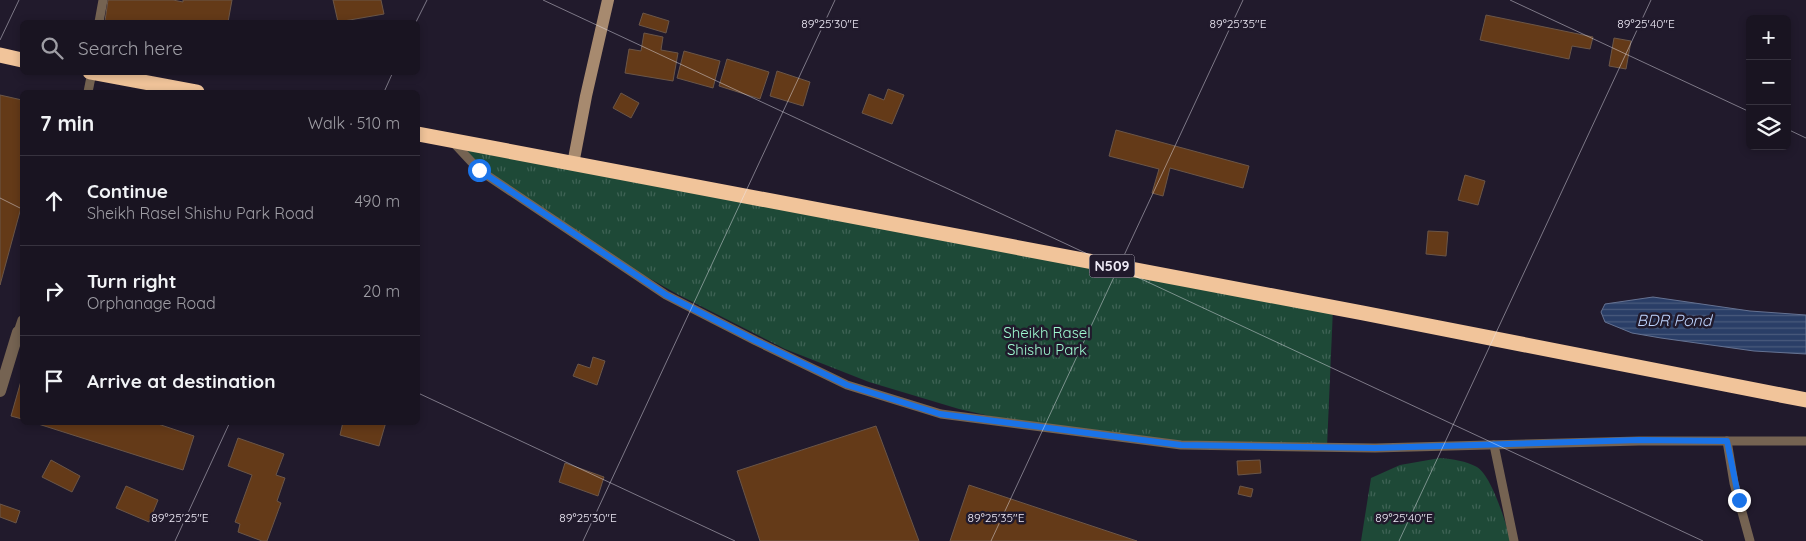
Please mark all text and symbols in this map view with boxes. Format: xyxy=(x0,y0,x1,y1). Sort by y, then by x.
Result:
map controls xyxy=(1746,15,1791,150)
button: + xyxy=(1746,15,1791,60)
text: 89°25'30"E xyxy=(801,16,859,31)
text: 89°25'35"E xyxy=(1210,16,1267,31)
text: 89°25'40"E xyxy=(1617,16,1675,31)
search box xyxy=(20,20,420,75)
icon: search xyxy=(38,34,66,62)
text: Search here xyxy=(78,36,183,60)
button: − xyxy=(1746,60,1791,105)
button: layers xyxy=(1746,105,1791,150)
text: 7 min xyxy=(40,110,94,136)
text: Walk · 510 m xyxy=(308,113,400,133)
route start xyxy=(468,159,491,182)
text: Continue xyxy=(87,179,168,203)
icon: ahead xyxy=(40,187,68,215)
text: 490 m xyxy=(354,191,400,211)
text: Sheikh Rasel Shishu Park Road xyxy=(87,203,314,223)
road number: N509 xyxy=(1090,255,1134,278)
text: Turn right xyxy=(87,269,176,293)
icon: right xyxy=(40,277,68,305)
text: 20 m xyxy=(363,281,400,301)
text: Orphanage Road xyxy=(87,293,216,313)
water label: BDR Pond xyxy=(1637,310,1714,330)
park label: Sheikh Rasel Shishu Park xyxy=(1003,323,1091,359)
icon: arrive xyxy=(40,367,68,395)
text: Arrive at destination xyxy=(87,369,276,393)
route end xyxy=(1728,489,1751,512)
text: 89°25'25"E xyxy=(151,510,209,525)
text: 89°25'30"E xyxy=(559,510,617,525)
text: 89°25'35"E xyxy=(968,510,1025,525)
text: 89°25'40"E xyxy=(1375,510,1433,525)

